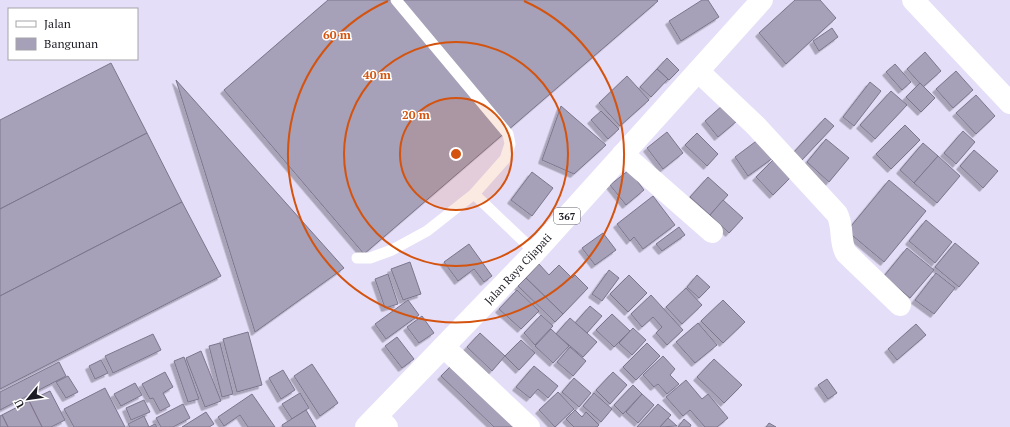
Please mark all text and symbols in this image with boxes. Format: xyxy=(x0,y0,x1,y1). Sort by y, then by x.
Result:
legend xyxy=(8,8,138,60)
text: Jalan xyxy=(44,16,71,31)
text: 60 m xyxy=(323,27,351,42)
text: Bangunan xyxy=(44,36,98,51)
text: 40 m xyxy=(363,67,391,82)
text: 20 m xyxy=(402,107,430,122)
centre of rings xyxy=(449,147,463,161)
road number: 367 xyxy=(554,208,580,224)
street label: Jalan Raya Cijapati xyxy=(482,231,554,307)
north arrow xyxy=(8,379,48,419)
text: U xyxy=(11,397,27,411)

